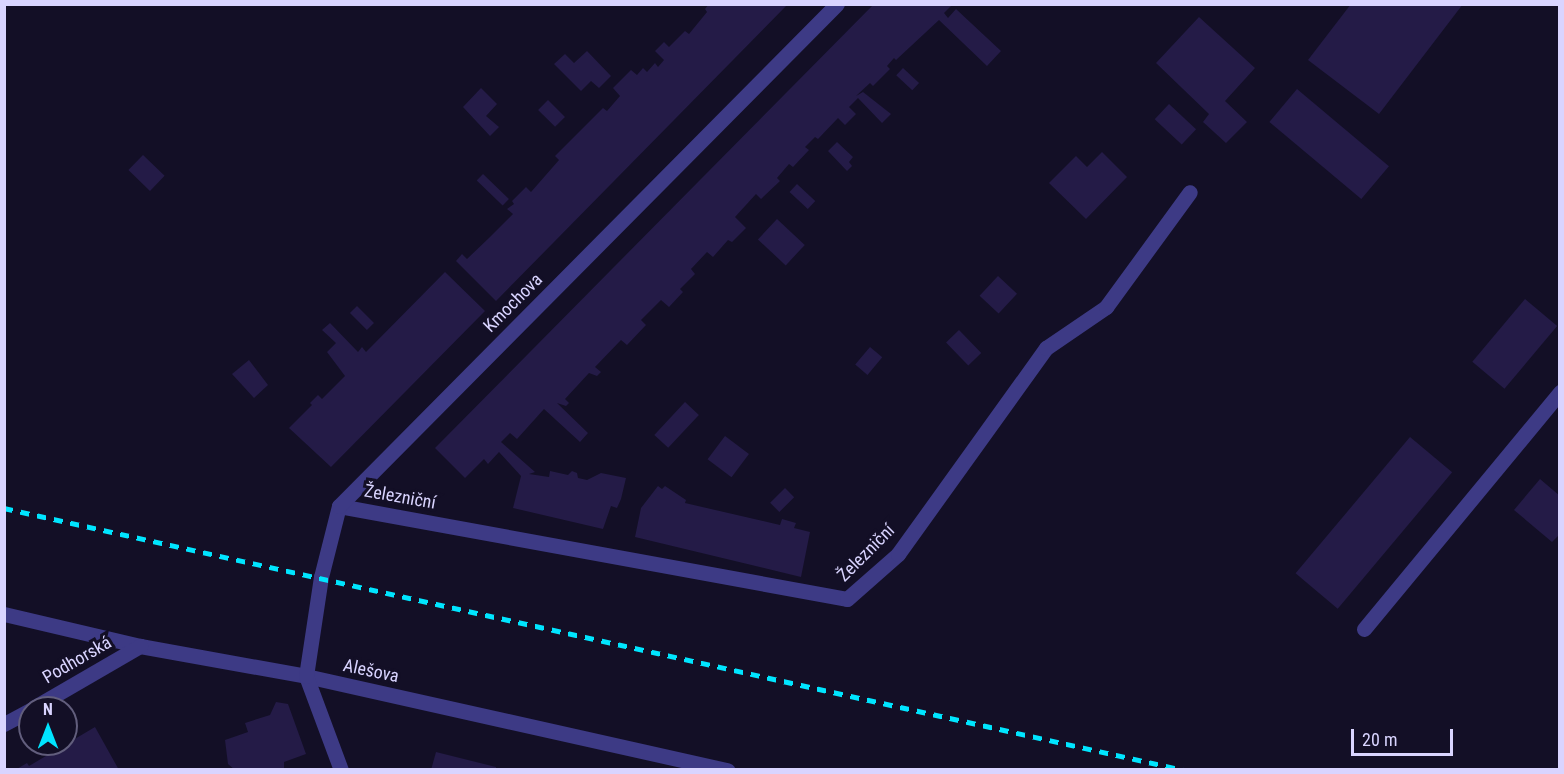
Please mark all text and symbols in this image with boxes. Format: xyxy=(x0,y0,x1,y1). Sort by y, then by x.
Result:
street label: Kmochova xyxy=(479,269,547,337)
street label: Železniční xyxy=(363,480,437,514)
street label: Železniční xyxy=(833,520,899,586)
street label: Podhorská xyxy=(39,632,115,688)
street label: Alešova xyxy=(341,655,401,687)
north arrow xyxy=(18,696,78,756)
text: N xyxy=(43,700,53,719)
scale bar xyxy=(1354,717,1456,755)
text: 20 m xyxy=(1362,729,1397,750)

